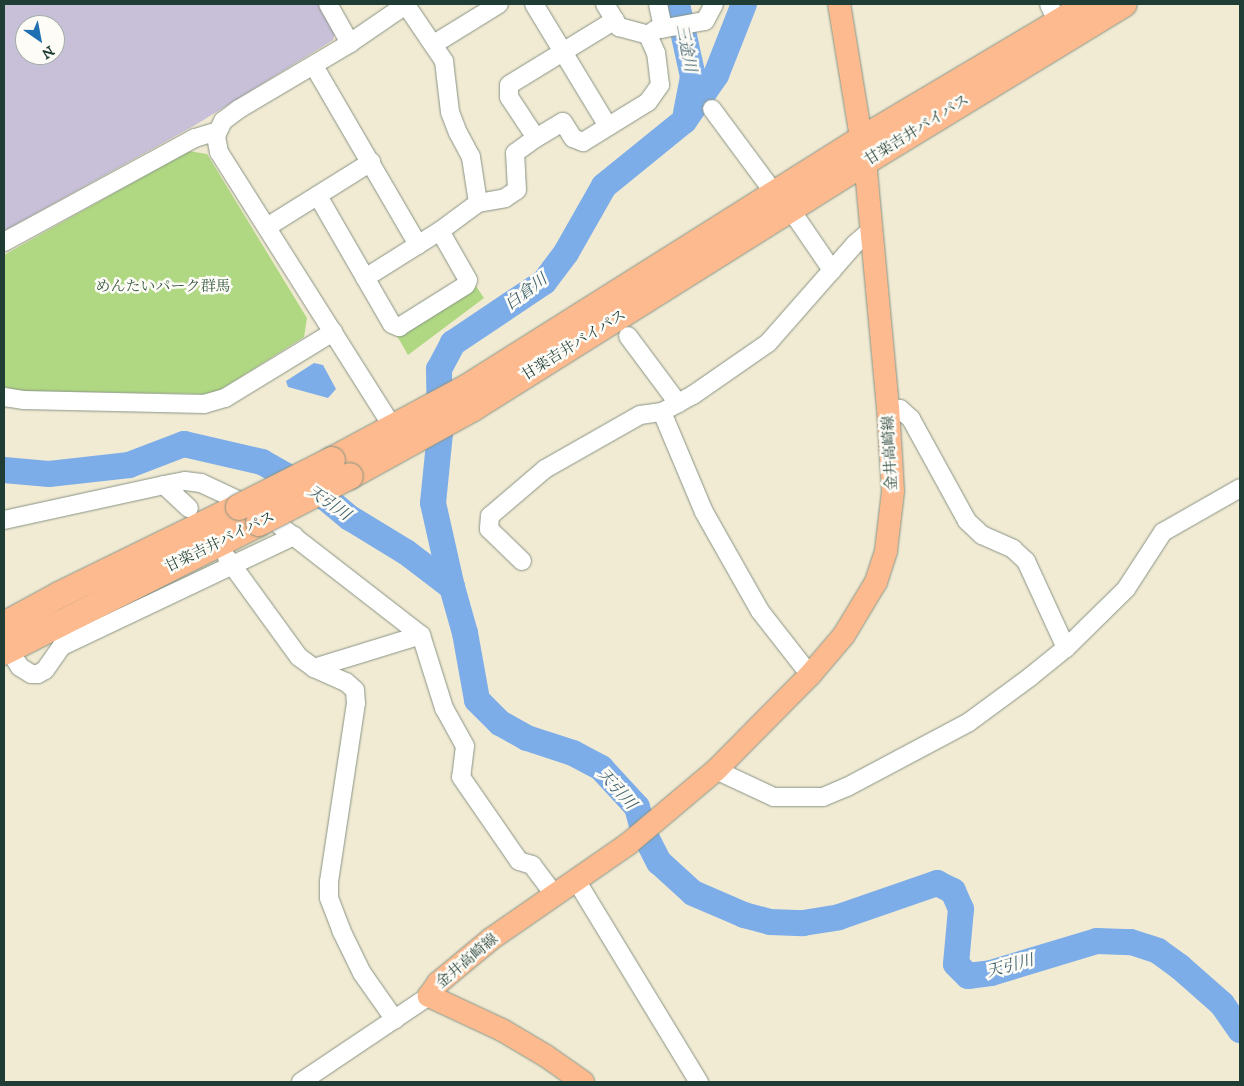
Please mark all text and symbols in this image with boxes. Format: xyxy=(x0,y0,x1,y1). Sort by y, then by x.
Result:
north arrow xyxy=(15,15,65,65)
water label: 三途川 xyxy=(672,23,700,73)
text: N xyxy=(38,41,57,62)
street label: 甘楽吉井バイパス xyxy=(861,91,973,169)
water label: 白倉川 xyxy=(501,270,551,314)
park label: めんたいパーク群馬 xyxy=(96,278,230,296)
street label: 甘楽吉井バイパス xyxy=(518,306,630,384)
street label: 金井高崎線 xyxy=(879,415,901,491)
water label: 天引川 xyxy=(304,481,354,525)
street label: 甘楽吉井バイパス xyxy=(162,508,278,576)
water label: 天引川 xyxy=(594,765,640,813)
street label: 金井高崎線 xyxy=(432,930,502,992)
water label: 天引川 xyxy=(984,951,1036,981)

